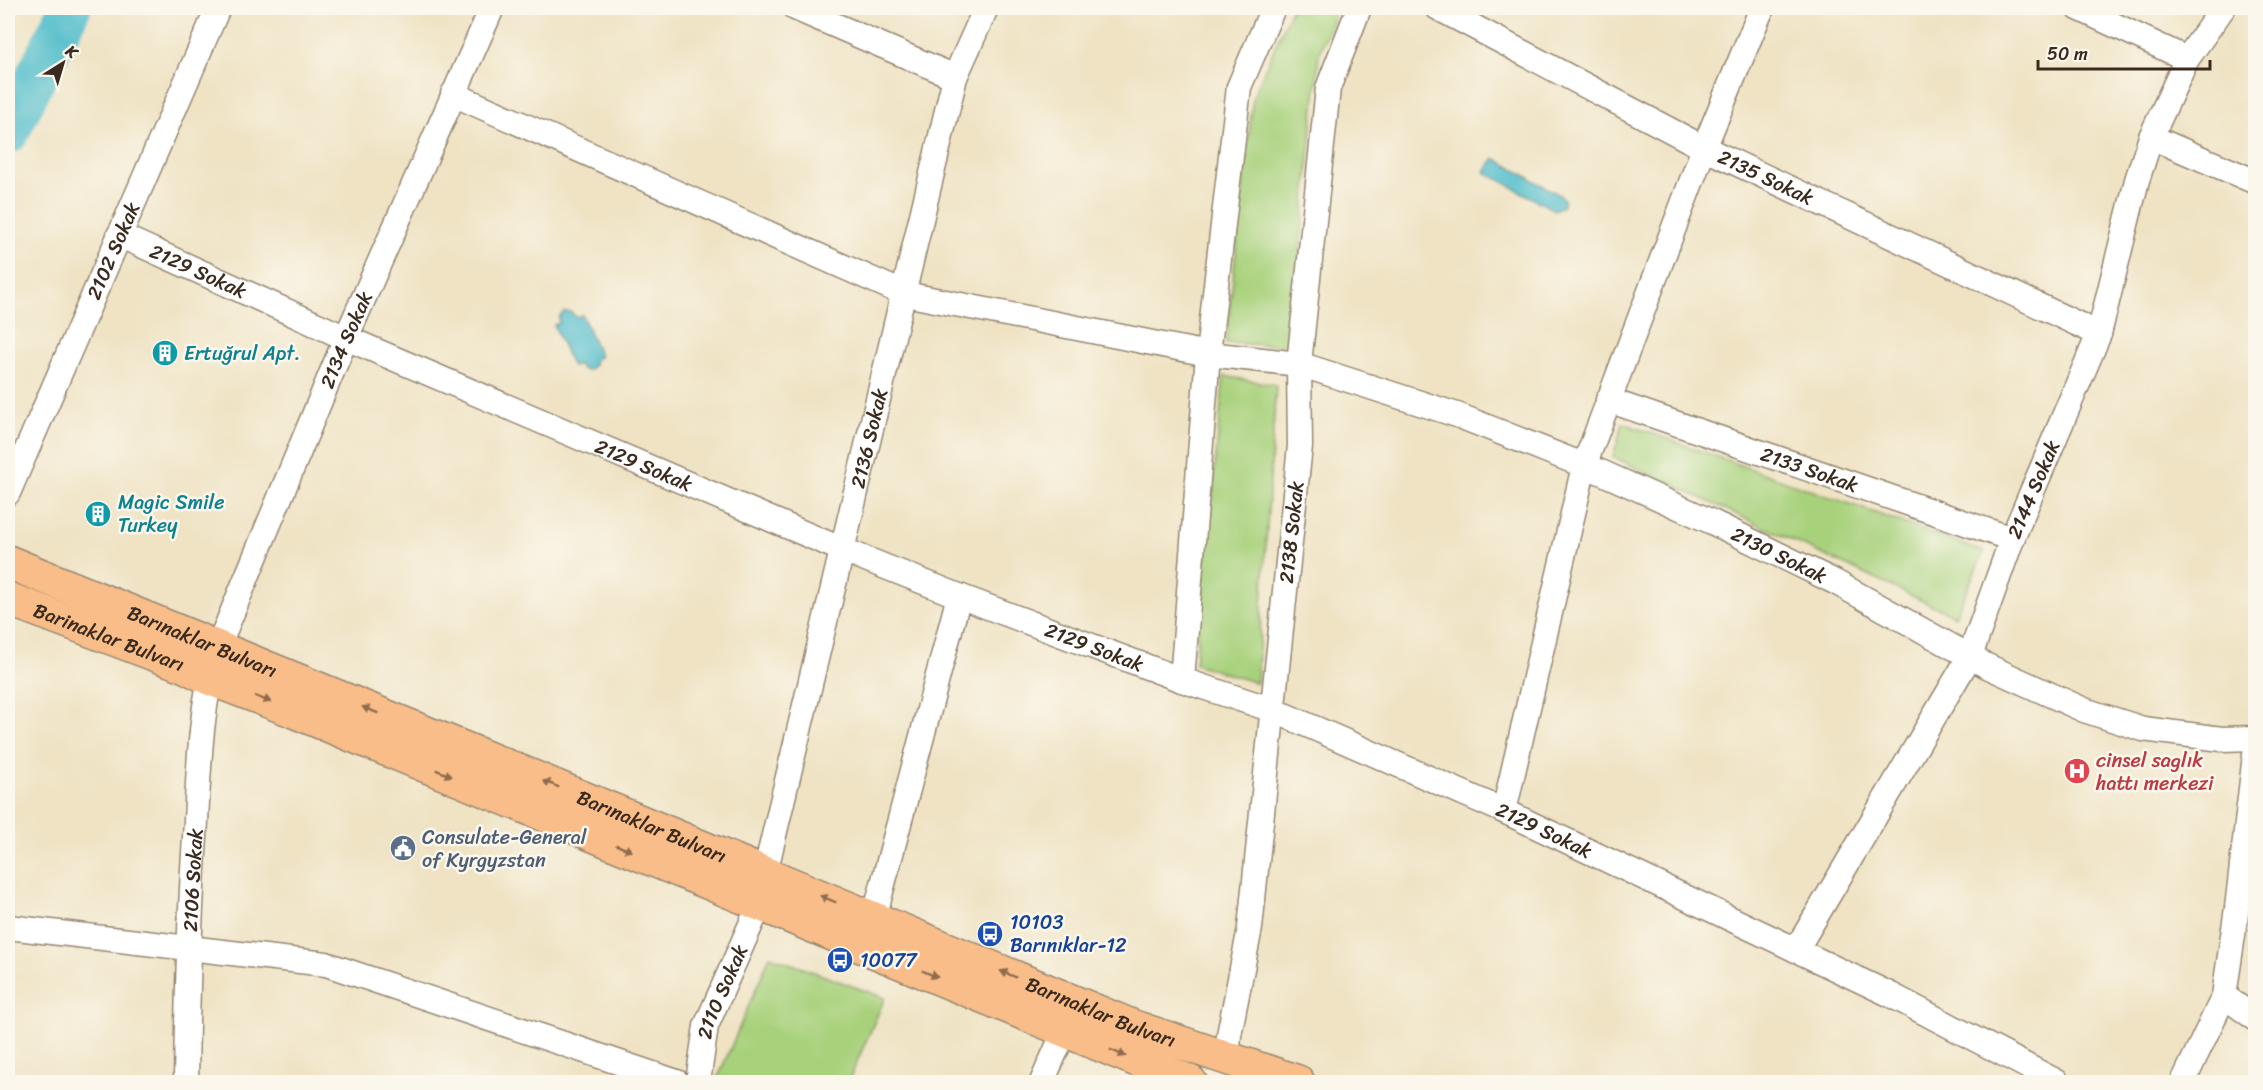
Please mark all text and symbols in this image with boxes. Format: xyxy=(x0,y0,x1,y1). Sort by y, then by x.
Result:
north arrow xyxy=(33,33,93,93)
scale bar xyxy=(2038,33,2210,71)
text: K xyxy=(58,36,85,67)
text: 50 m xyxy=(2047,38,2088,70)
street label: 2135 Sokak xyxy=(1712,139,1820,215)
street label: 2102 Sokak xyxy=(76,196,150,305)
street label: 2129 Sokak xyxy=(144,234,253,308)
street label: 2134 Sokak xyxy=(310,285,382,394)
place label: Ertuğrul Apt. xyxy=(184,336,300,371)
building icon: Ertuğrul Apt. xyxy=(150,338,180,368)
street label: 2136 Sokak xyxy=(840,384,898,492)
street label: 2129 Sokak xyxy=(589,429,698,502)
street label: 2144 Sokak xyxy=(1997,434,2070,544)
street label: 2133 Sokak xyxy=(1756,436,1863,502)
street label: 2138 Sokak xyxy=(1268,479,1314,585)
place label: Magic Smile Turkey xyxy=(118,485,225,543)
building icon: Magic Smile Turkey xyxy=(83,499,113,529)
street label: 2130 Sokak xyxy=(1725,516,1833,593)
street label: Barinaklar Bulvarı xyxy=(28,593,190,682)
street label: Barınaklar Bulvarı xyxy=(122,595,283,688)
street label: 2129 Sokak xyxy=(1040,612,1149,682)
one-way arrow xyxy=(254,695,272,704)
one-way arrow xyxy=(361,705,379,714)
place label: cinsel saglık hattı merkezi xyxy=(2095,743,2214,801)
hospital icon: cinsel saglık hattı merkezi xyxy=(2062,756,2092,786)
one-way arrow xyxy=(435,768,453,778)
one-way arrow xyxy=(541,779,559,789)
street label: Barınaklar Bulvarı xyxy=(572,780,732,873)
street label: 2129 Sokak xyxy=(1490,792,1599,868)
place label: Consulate-General of Kyrgyzstan xyxy=(422,820,588,878)
street label: 2106 Sokak xyxy=(172,827,213,933)
public building icon: Consulate-General of Kyrgyzstan xyxy=(388,833,418,863)
one-way arrow xyxy=(615,844,633,853)
one-way arrow xyxy=(818,894,836,904)
place label: 10103 Barınıklar-12 xyxy=(1010,905,1127,963)
bus stop icon: 10103 Barınıklar-12 xyxy=(975,919,1005,949)
street label: 2110 Sokak xyxy=(687,938,758,1041)
place label: 10077 xyxy=(860,943,918,978)
bus stop icon: 10077 xyxy=(825,945,855,975)
street label: Barınaklar Bulvarı xyxy=(1020,966,1181,1057)
one-way arrow xyxy=(998,969,1016,979)
one-way arrow xyxy=(921,970,939,979)
one-way arrow xyxy=(1110,1048,1128,1058)

